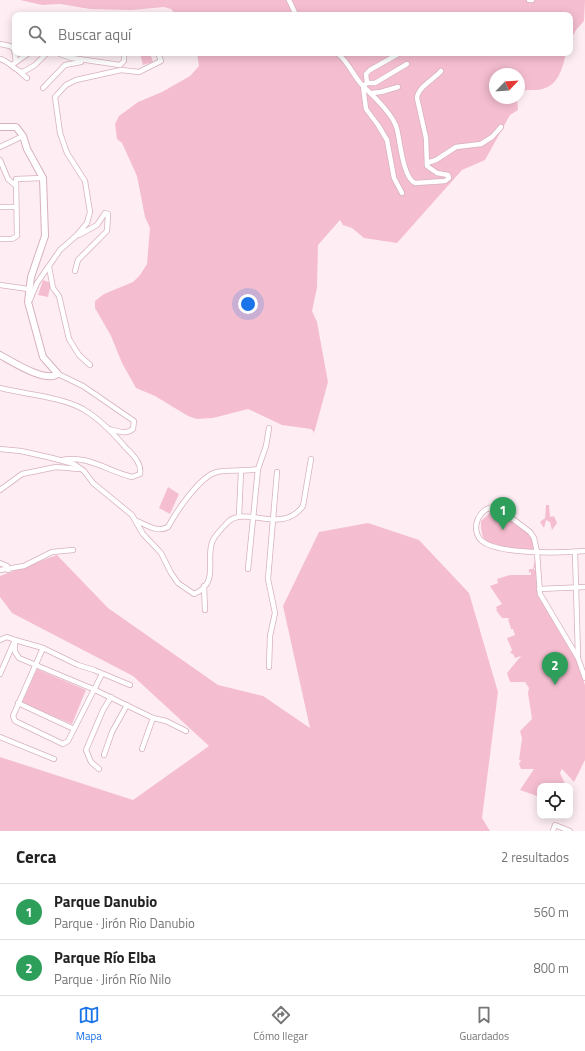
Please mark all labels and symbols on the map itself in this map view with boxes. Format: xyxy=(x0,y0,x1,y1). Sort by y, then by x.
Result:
north arrow xyxy=(489,68,525,104)
your location xyxy=(238,294,258,314)
pin: 1 xyxy=(490,497,516,530)
pin: 2 xyxy=(542,652,568,685)

